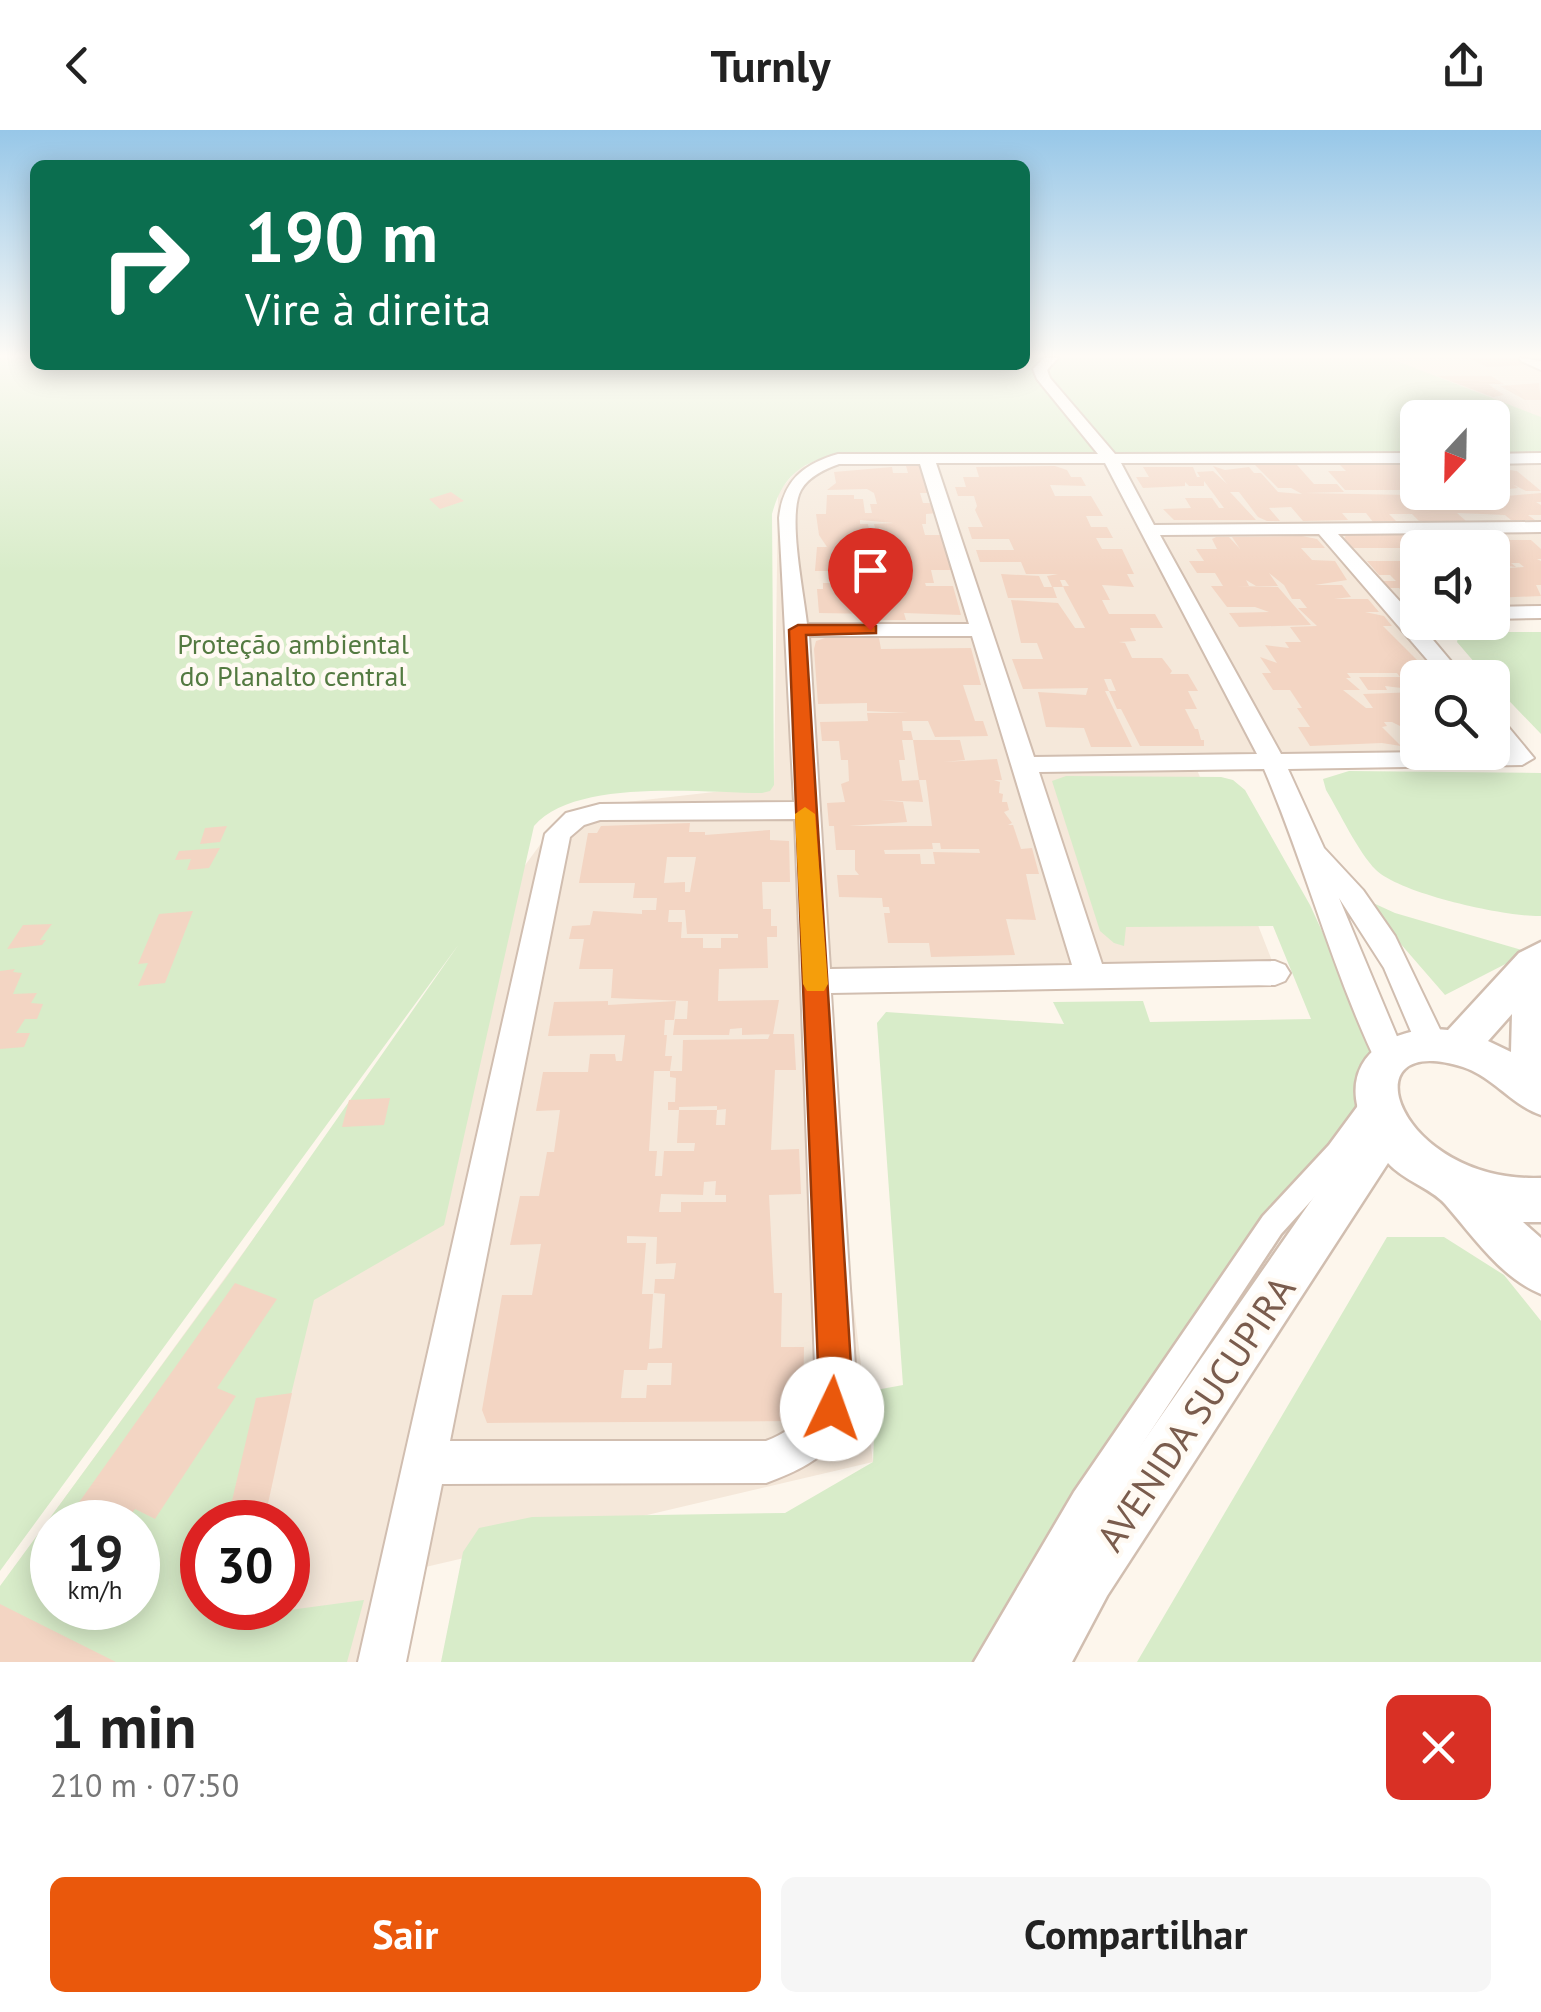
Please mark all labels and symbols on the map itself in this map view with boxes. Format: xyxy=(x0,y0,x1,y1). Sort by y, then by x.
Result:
north arrow xyxy=(1400,400,1510,510)
pin xyxy=(828,528,913,631)
park label: Proteção ambiental do Planalto central xyxy=(177,625,409,694)
street label: AVENIDA SUCUPIRA xyxy=(1085,1266,1305,1560)
position arrow xyxy=(780,1357,884,1461)
speed limit sign: 30 xyxy=(180,1500,310,1630)

